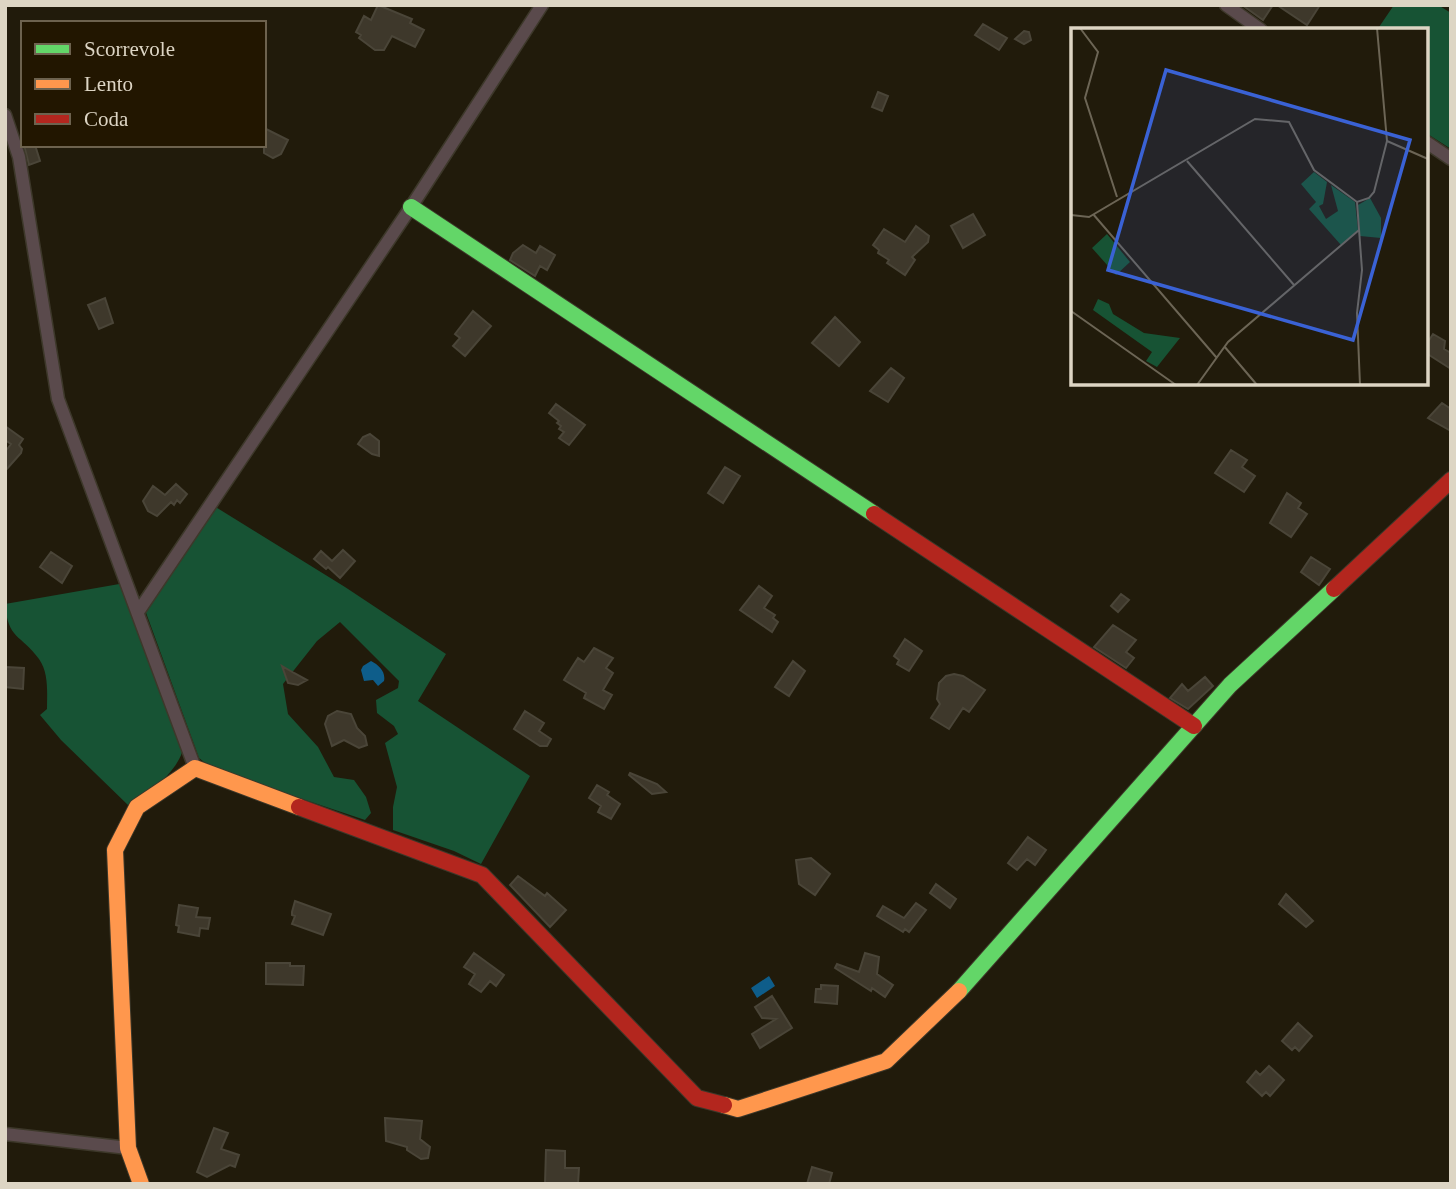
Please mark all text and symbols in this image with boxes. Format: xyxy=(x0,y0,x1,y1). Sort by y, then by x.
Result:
legend xyxy=(21,21,266,147)
inset map xyxy=(1071,28,1428,385)
text: Scorrevole xyxy=(84,37,175,61)
text: Lento xyxy=(84,72,133,96)
text: Coda xyxy=(84,107,129,131)

